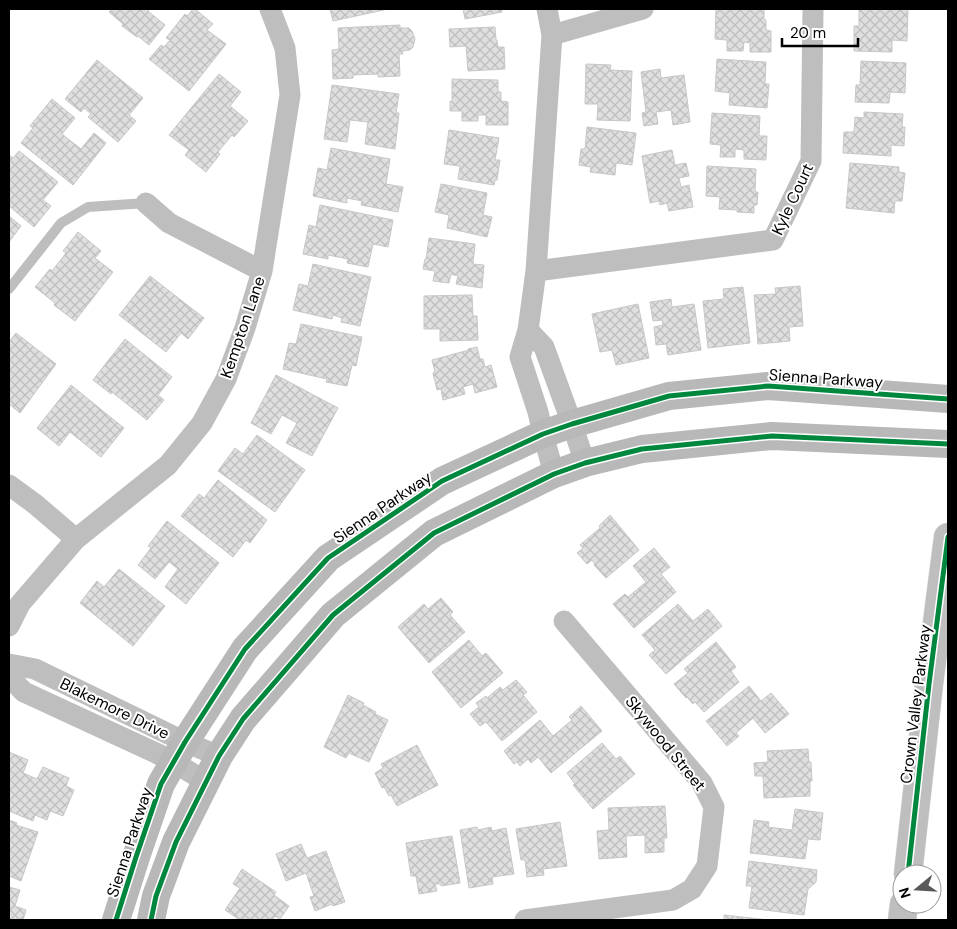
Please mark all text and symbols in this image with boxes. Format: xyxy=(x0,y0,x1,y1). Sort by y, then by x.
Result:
scale bar xyxy=(782,15,858,47)
text: 20 m xyxy=(790,23,826,43)
street label: Kyle Court xyxy=(767,160,818,238)
street label: Kempton Lane xyxy=(215,274,270,381)
street label: Sienna Parkway xyxy=(768,364,884,393)
street label: Sienna Parkway xyxy=(329,467,436,548)
street label: Crown Valley Parkway xyxy=(895,623,936,785)
street label: Blakemore Drive xyxy=(57,673,173,744)
street label: Skywood Street xyxy=(621,691,711,795)
street label: Sienna Parkway xyxy=(102,784,157,900)
north arrow xyxy=(892,864,942,914)
text: N xyxy=(894,885,915,901)

